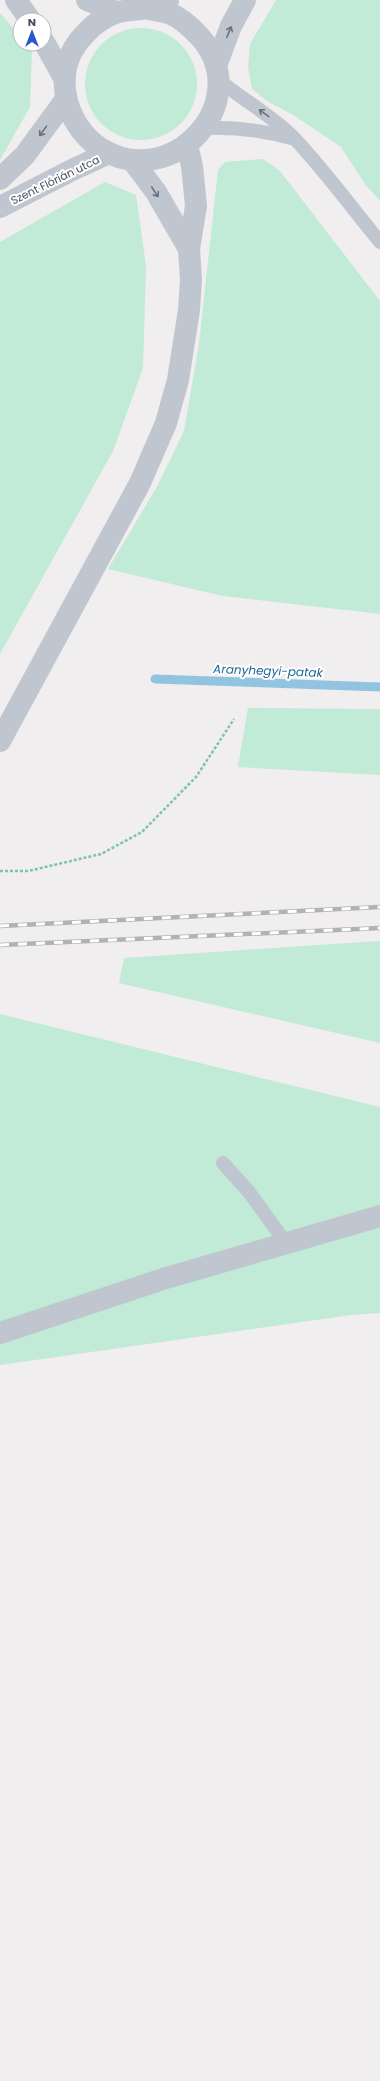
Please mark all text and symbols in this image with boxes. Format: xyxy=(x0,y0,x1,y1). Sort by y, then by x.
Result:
north arrow xyxy=(12,12,52,52)
text: N xyxy=(28,14,36,30)
one-way arrow xyxy=(226,27,233,39)
one-way arrow xyxy=(259,109,270,118)
one-way arrow xyxy=(39,125,47,136)
street label: Szent Flórián utca xyxy=(8,152,102,208)
one-way arrow xyxy=(151,186,159,197)
water label: Aranyhegyi-patak xyxy=(212,660,324,681)

